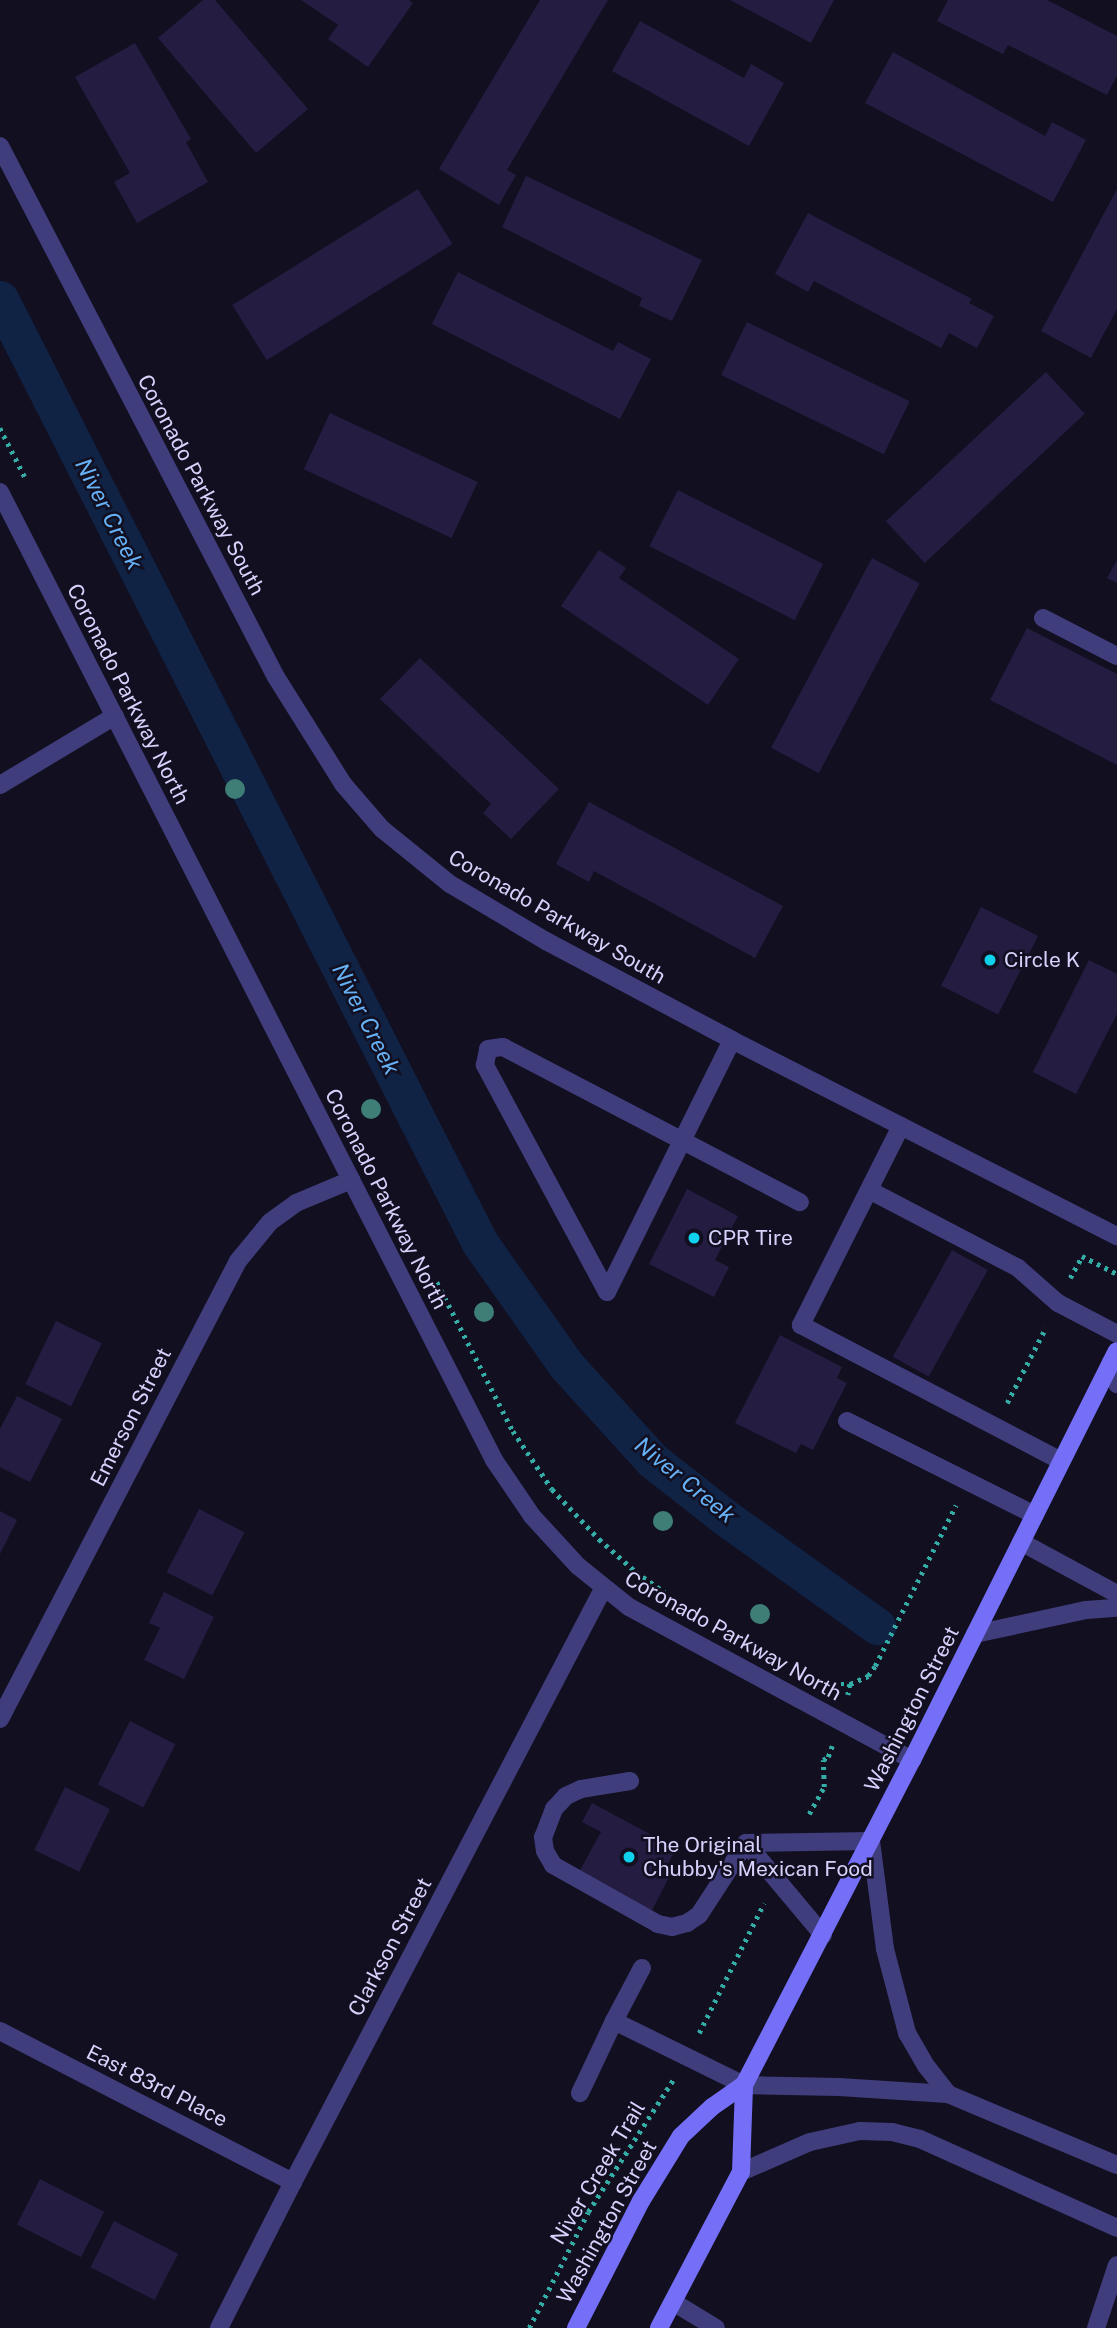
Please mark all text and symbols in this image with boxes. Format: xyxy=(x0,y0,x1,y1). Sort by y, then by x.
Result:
street label: Coronado Parkway South xyxy=(132,370,270,600)
water label: Niver Creek xyxy=(69,454,149,574)
street label: Coronado Parkway North xyxy=(61,580,195,808)
street label: Coronado Parkway South xyxy=(444,844,670,990)
place label: Circle K xyxy=(1004,947,1080,973)
marker: Circle K xyxy=(982,952,998,968)
water label: Niver Creek xyxy=(326,959,406,1079)
street label: Coronado Parkway North xyxy=(319,1085,453,1313)
place label: CPR Tire xyxy=(708,1225,793,1251)
marker: CPR Tire xyxy=(686,1230,702,1246)
street label: Emerson Street xyxy=(85,1344,177,1490)
water label: Niver Creek xyxy=(629,1431,741,1529)
street label: Coronado Parkway North xyxy=(620,1566,846,1706)
street label: Washington Street xyxy=(859,1622,965,1796)
place label: The Original Chubby's Mexican Food xyxy=(643,1832,873,1882)
marker: The Original Chubby's Mexican Food xyxy=(621,1849,637,1865)
street label: Clarkson Street xyxy=(343,1873,437,2021)
street label: East 83rd Place xyxy=(82,2040,232,2132)
street label: Niver Creek Trail xyxy=(545,2097,651,2249)
street label: Washington Street xyxy=(552,2136,662,2308)

